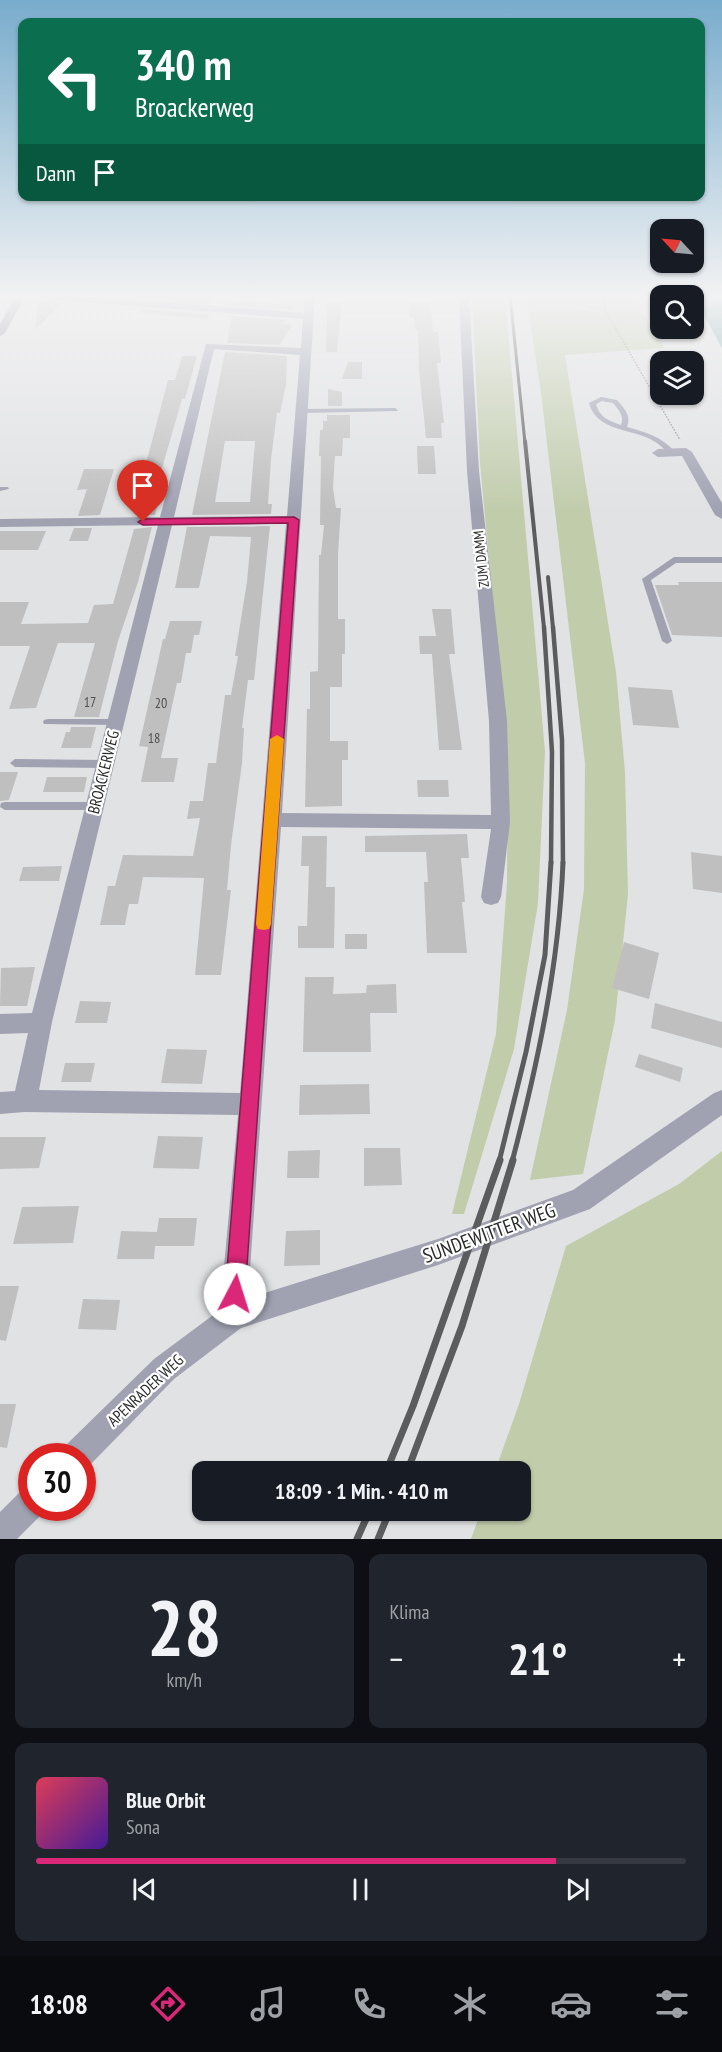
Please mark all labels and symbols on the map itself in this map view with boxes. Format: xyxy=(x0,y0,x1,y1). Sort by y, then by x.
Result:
north arrow xyxy=(650,219,704,273)
pin xyxy=(117,460,168,522)
street label: ZUM DAMM xyxy=(469,530,493,588)
house number: 17 xyxy=(84,693,96,711)
house number: 20 xyxy=(155,694,167,712)
street label: BROACKERWEG xyxy=(83,728,123,816)
house number: 18 xyxy=(148,729,160,747)
street label: SUNDEWITTER WEG xyxy=(419,1197,559,1269)
position arrow xyxy=(203,1262,267,1326)
street label: APENRADER WEG xyxy=(103,1350,187,1430)
speed limit sign: 30 xyxy=(18,1443,96,1521)

